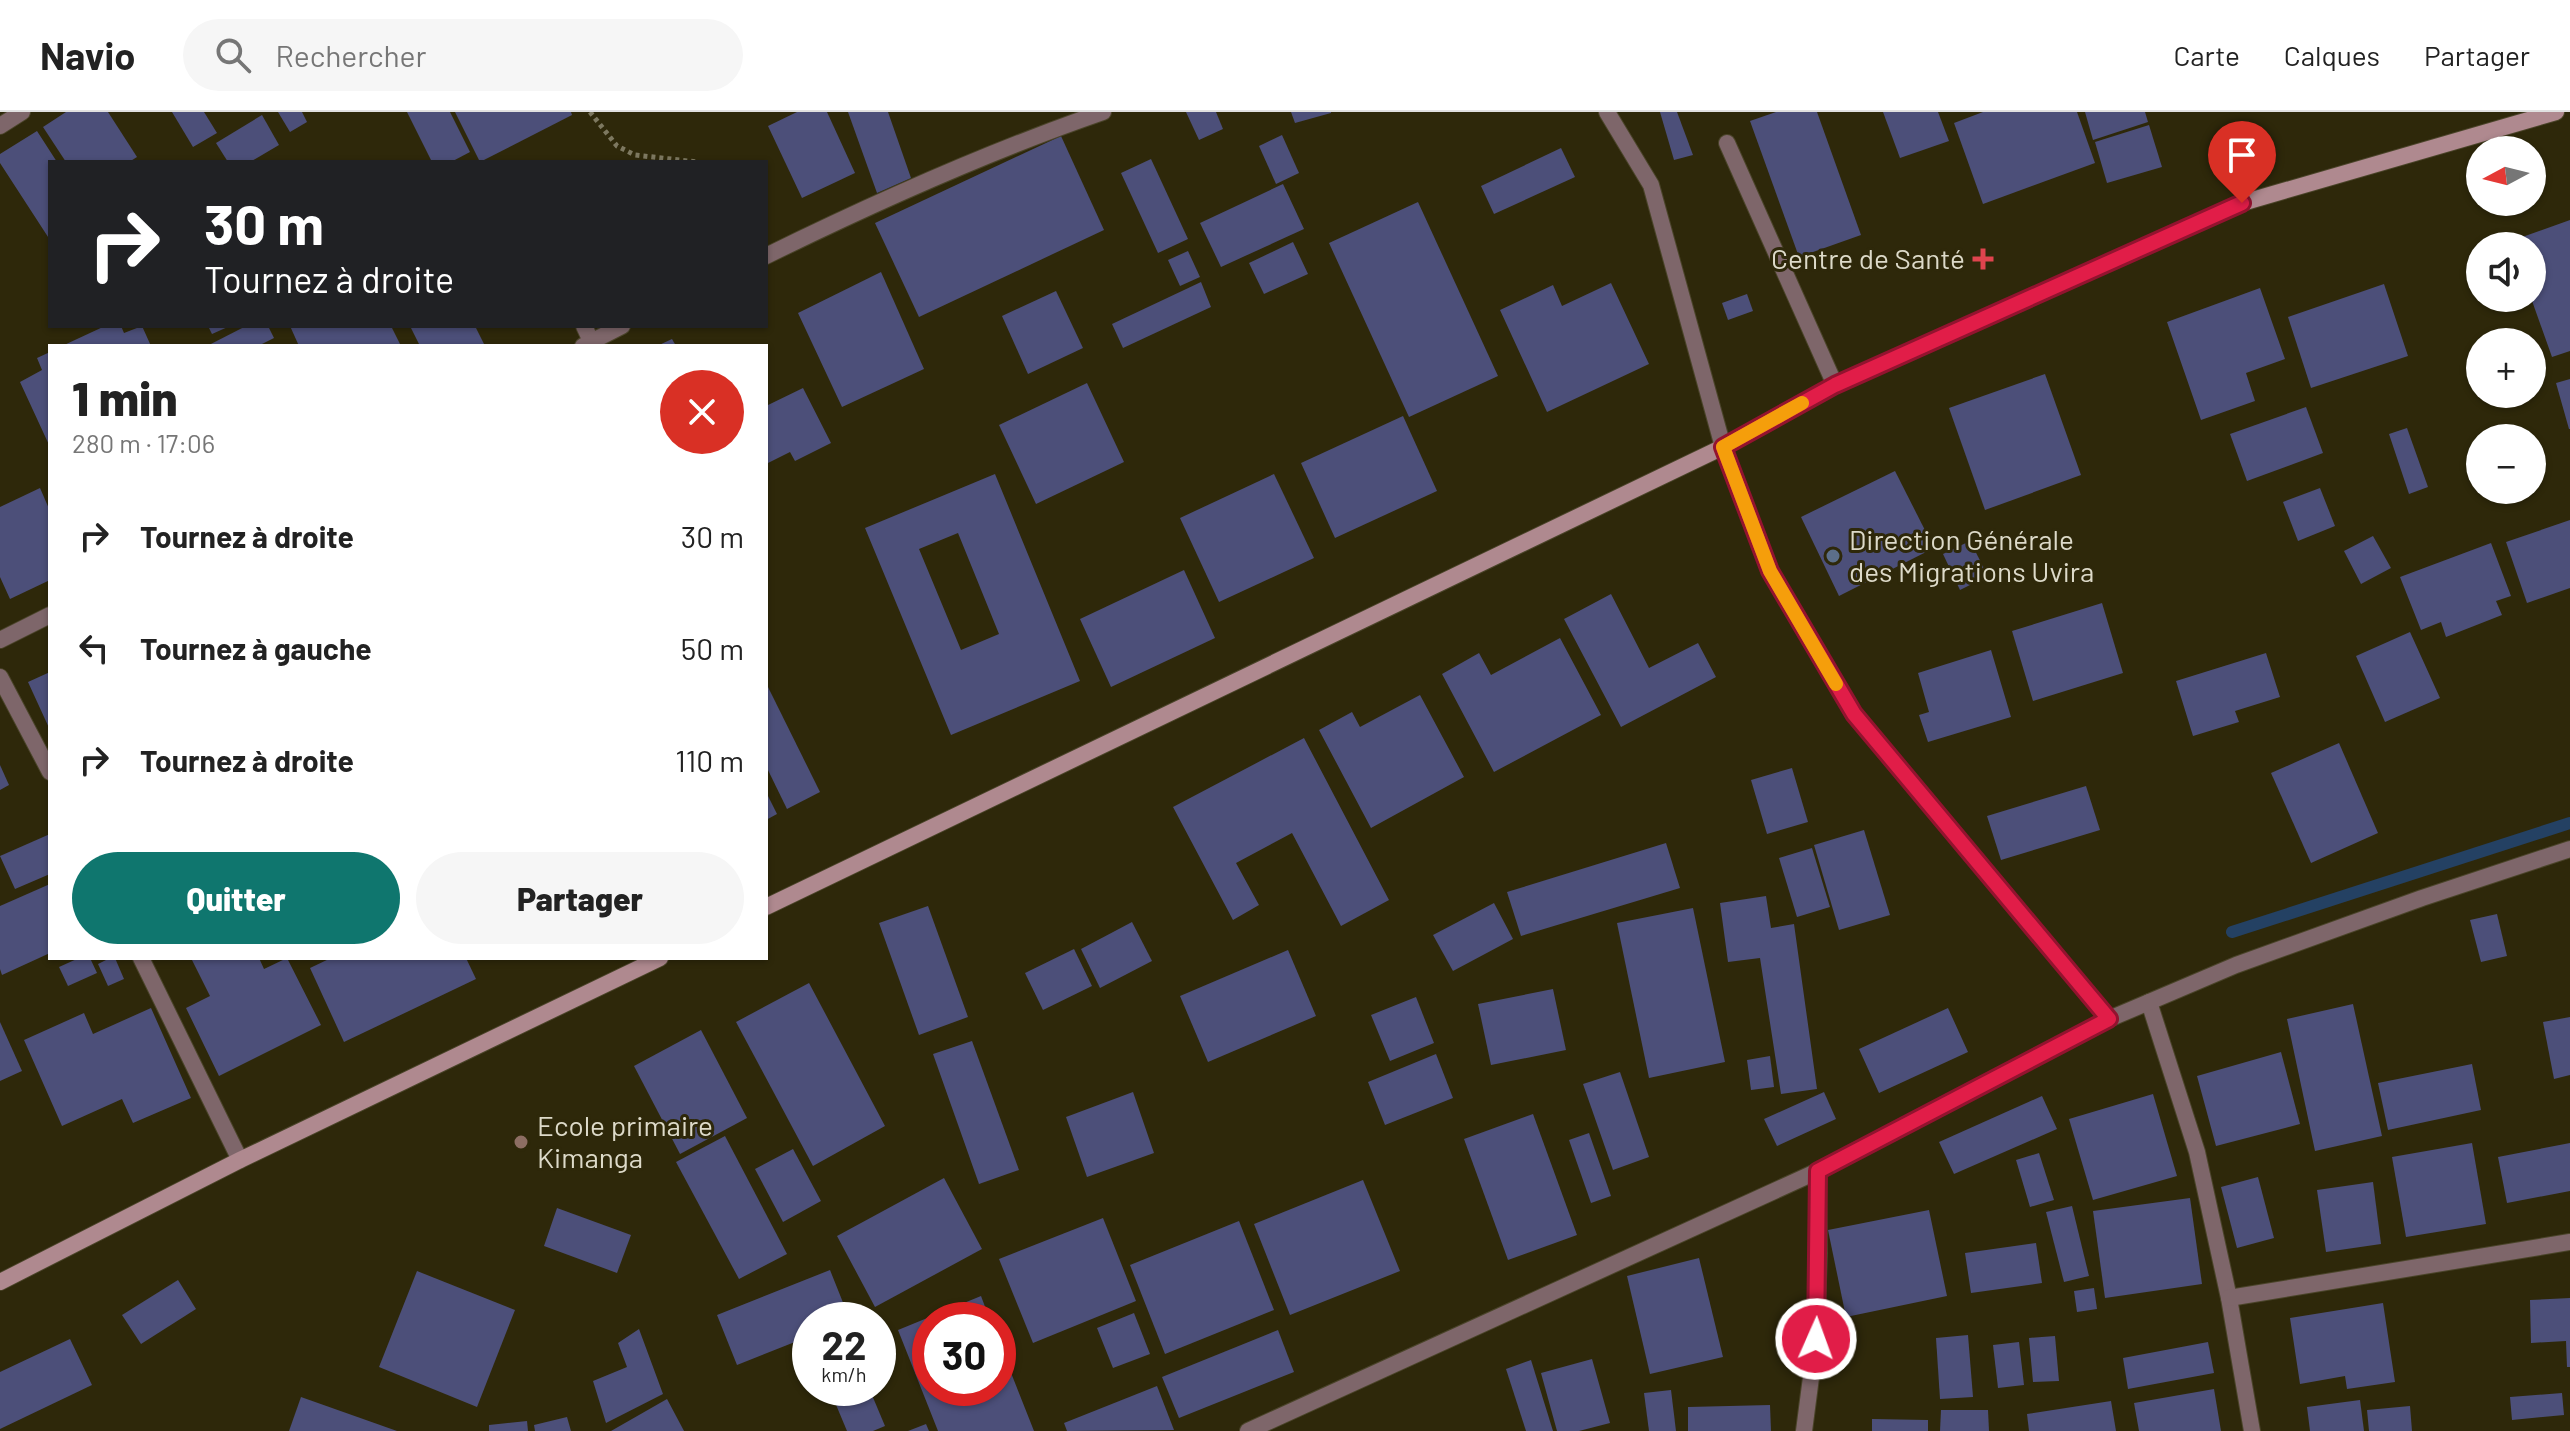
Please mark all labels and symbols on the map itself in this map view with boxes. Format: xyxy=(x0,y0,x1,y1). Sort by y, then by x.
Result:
pin xyxy=(2208,121,2276,203)
north arrow xyxy=(2466,136,2546,216)
place label: Centre de Santé xyxy=(1771,241,1965,275)
marker: Centre de Santé xyxy=(1972,248,1994,270)
place label: Direction Générale des Migrations Uvira xyxy=(1849,522,2094,588)
marker: Direction Générale des Migrations Uvira xyxy=(1824,547,1842,565)
place label: Ecole primaire Kimanga xyxy=(537,1108,713,1174)
marker: Ecole primaire Kimanga xyxy=(512,1133,530,1151)
position arrow xyxy=(1774,1297,1858,1381)
speed limit sign: 30 xyxy=(912,1302,1016,1406)

